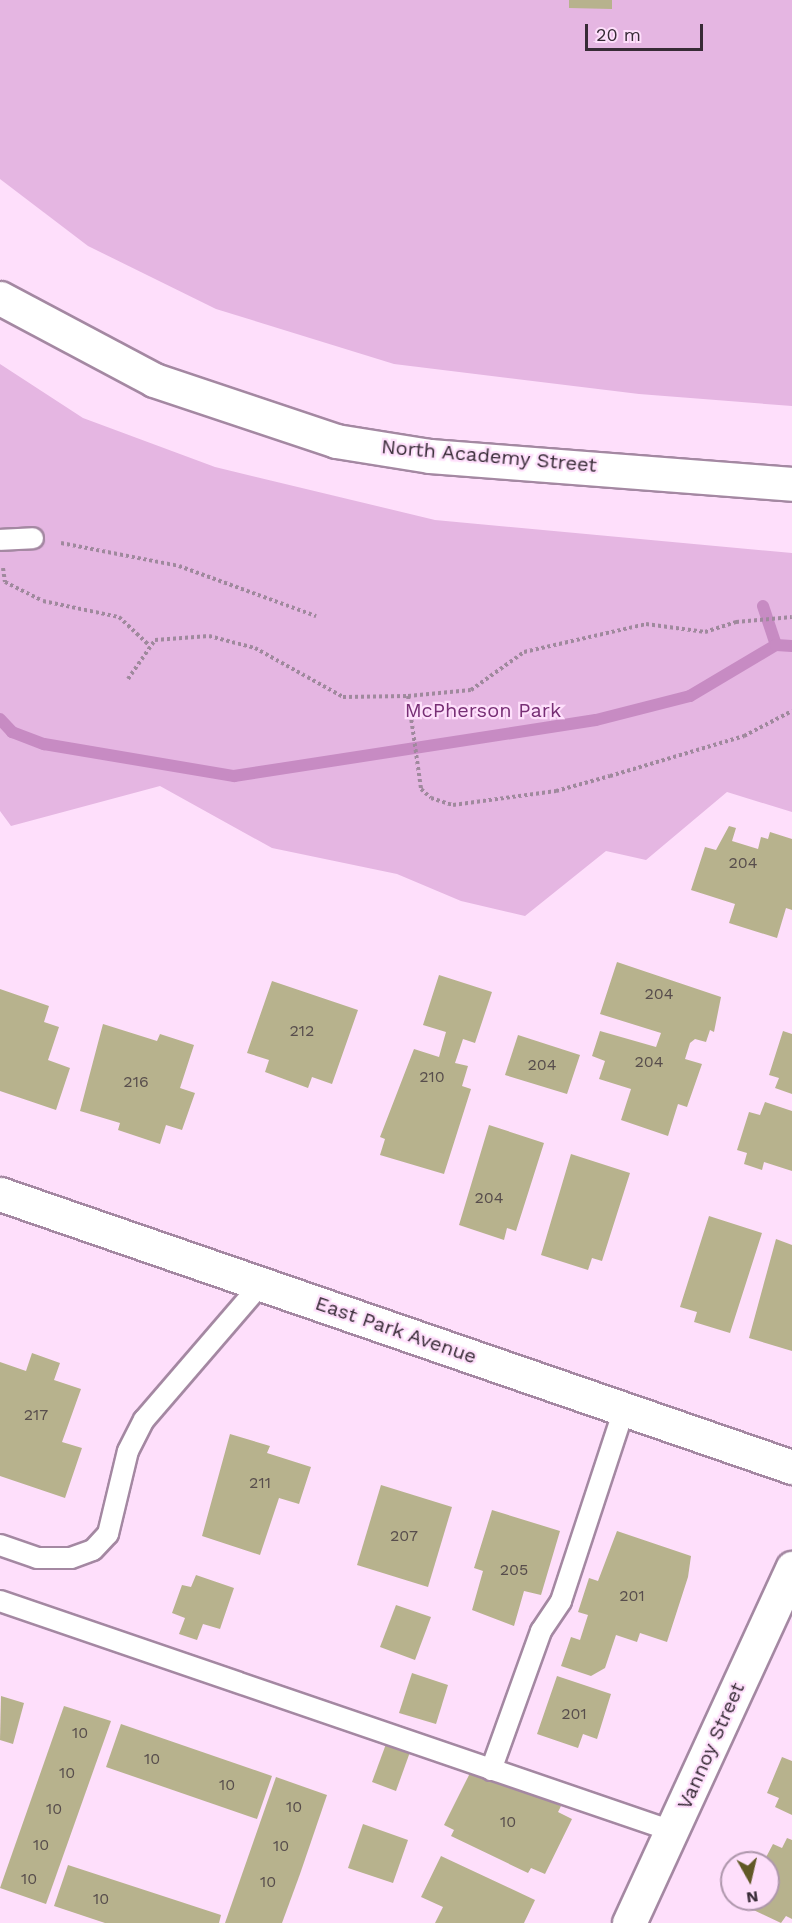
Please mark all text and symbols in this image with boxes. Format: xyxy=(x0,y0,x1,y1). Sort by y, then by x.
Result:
scale bar xyxy=(588,12,706,50)
text: 20 m xyxy=(596,24,641,45)
street label: North Academy Street xyxy=(380,435,598,477)
park label: McPherson Park xyxy=(405,698,561,722)
house number: 204 xyxy=(728,853,758,873)
house number: 204 xyxy=(644,984,674,1004)
house number: 212 xyxy=(290,1021,314,1041)
house number: 204 xyxy=(634,1052,664,1072)
house number: 204 xyxy=(527,1055,557,1075)
house number: 210 xyxy=(419,1067,445,1087)
house number: 216 xyxy=(123,1072,149,1092)
house number: 204 xyxy=(474,1188,504,1208)
street label: East Park Avenue xyxy=(312,1291,480,1369)
house number: 217 xyxy=(24,1405,48,1425)
house number: 211 xyxy=(249,1473,271,1493)
house number: 207 xyxy=(390,1526,418,1546)
house number: 205 xyxy=(500,1560,528,1580)
house number: 201 xyxy=(619,1586,645,1606)
street label: Vannoy Street xyxy=(672,1679,750,1813)
house number: 201 xyxy=(561,1704,587,1724)
house number: 10 xyxy=(72,1723,88,1743)
house number: 10 xyxy=(144,1749,160,1769)
house number: 10 xyxy=(59,1763,75,1783)
house number: 10 xyxy=(219,1775,235,1795)
house number: 10 xyxy=(286,1797,302,1817)
house number: 10 xyxy=(46,1799,62,1819)
house number: 10 xyxy=(500,1812,516,1832)
house number: 10 xyxy=(33,1835,49,1855)
house number: 10 xyxy=(273,1836,289,1856)
north arrow xyxy=(720,1851,780,1911)
house number: 10 xyxy=(21,1869,37,1889)
house number: 10 xyxy=(260,1872,276,1892)
text: N xyxy=(745,1887,759,1908)
house number: 10 xyxy=(93,1889,109,1909)

